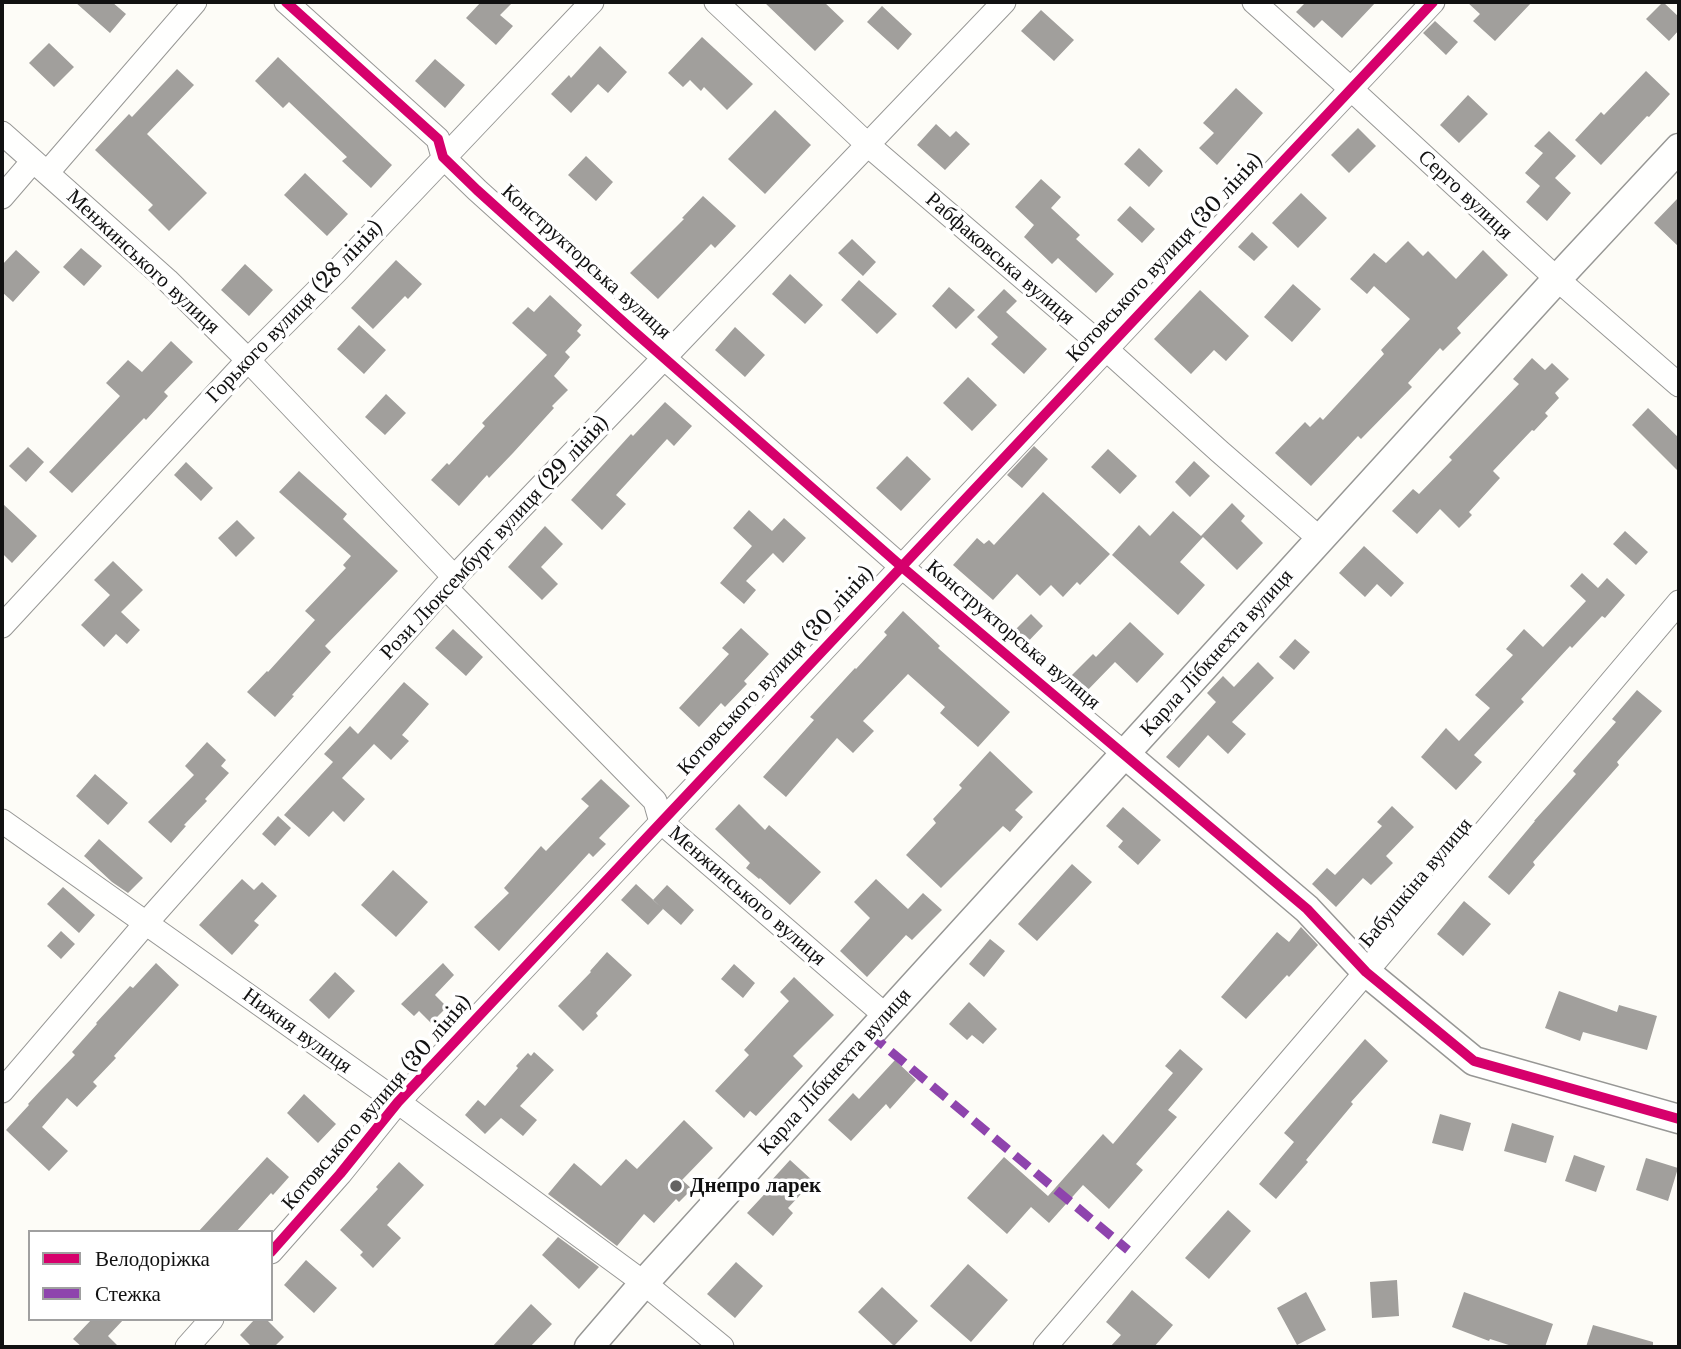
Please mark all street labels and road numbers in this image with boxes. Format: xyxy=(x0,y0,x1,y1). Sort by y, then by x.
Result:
street label: Серго вулиця xyxy=(1412,145,1518,245)
street label: Котовського вулиця (30 лiнiя) xyxy=(1061,148,1269,368)
street label: Конструкторська вулиця xyxy=(496,179,676,345)
street label: Менжинського вулиця xyxy=(61,184,225,340)
street label: Рабфаковська вулиця xyxy=(920,187,1080,331)
street label: Горького вулиця (28 лiнiя) xyxy=(201,216,389,408)
street label: Рози Люксембург вулиця (29 лiнiя) xyxy=(375,411,615,665)
street label: Конструкторська вулиця xyxy=(921,555,1105,715)
street label: Котовського вулиця (30 лiнiя) xyxy=(672,561,880,781)
street label: Карла Лібкнехта вулиця xyxy=(1135,564,1299,742)
street label: Бабушкіна вулиця xyxy=(1354,813,1478,953)
street label: Менжинського вулиця xyxy=(663,821,831,971)
street label: Нижня вулиця xyxy=(237,983,357,1079)
street label: Карла Лібкнехта вулиця xyxy=(753,983,917,1161)
street label: Котовського вулиця (30 лiнiя) xyxy=(277,990,477,1216)

